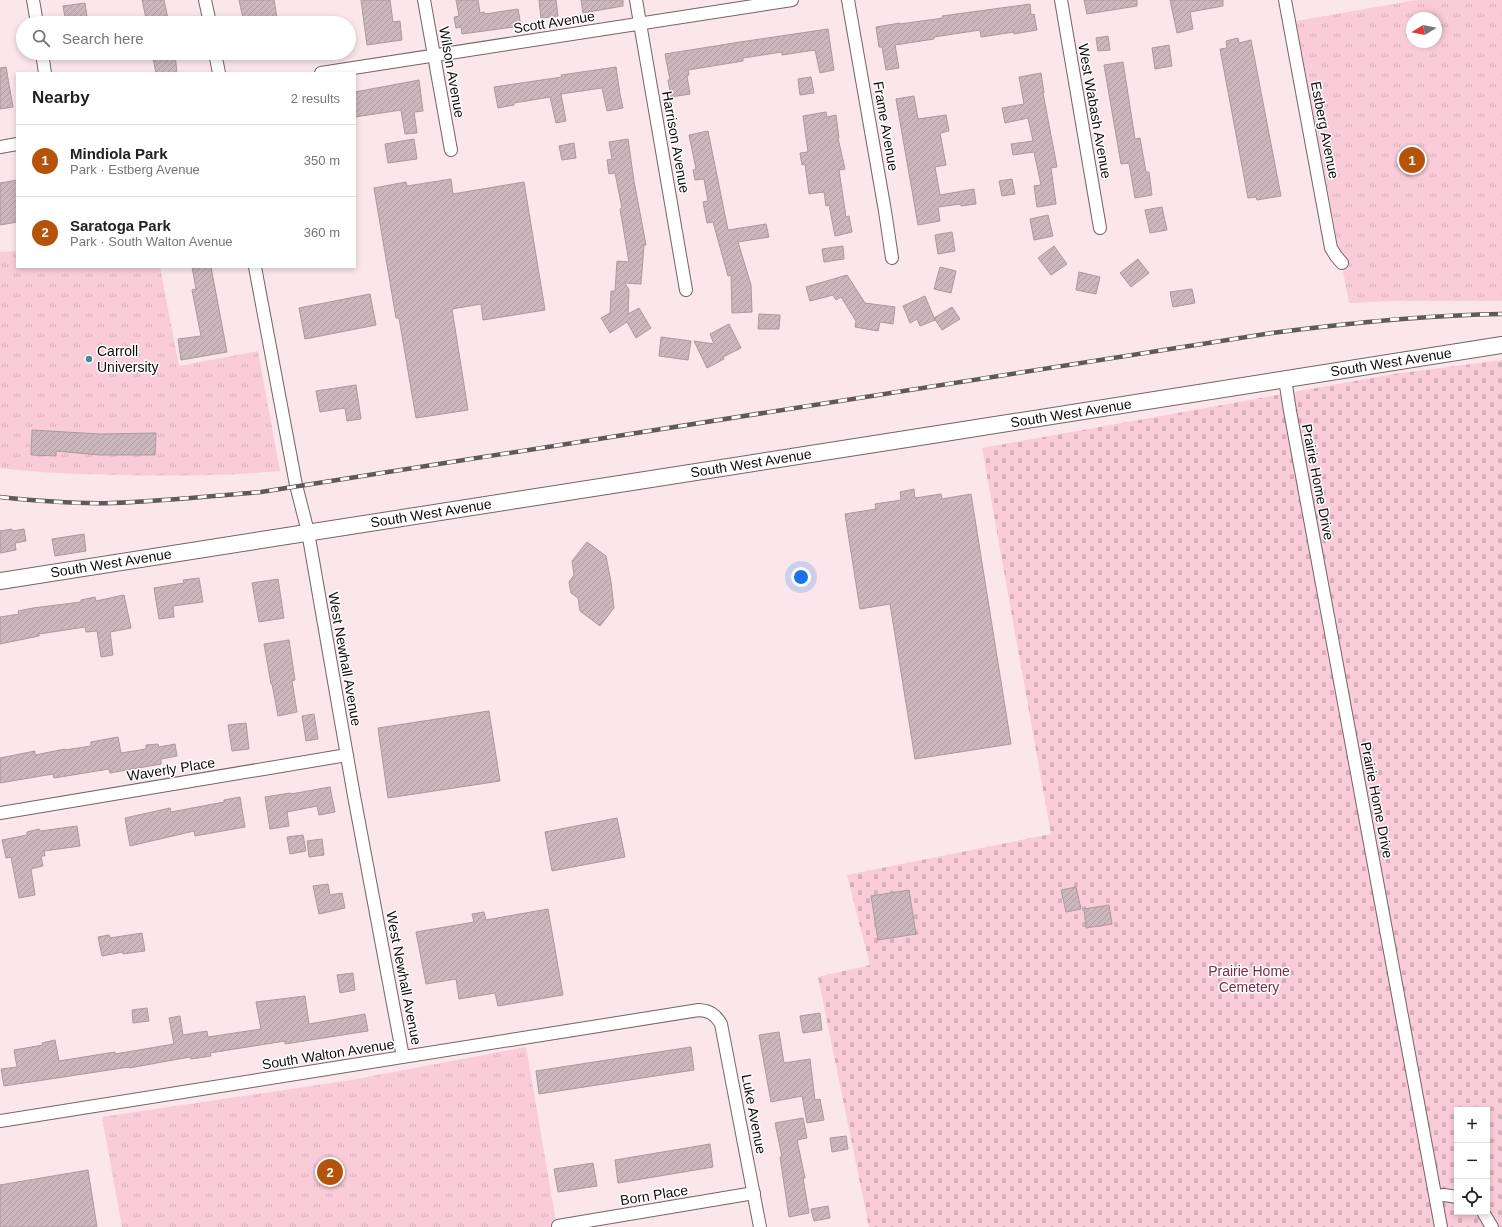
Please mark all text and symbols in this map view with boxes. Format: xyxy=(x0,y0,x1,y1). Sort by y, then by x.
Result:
street label: Scott Avenue xyxy=(512,8,596,36)
north arrow xyxy=(1406,12,1442,48)
search box xyxy=(16,16,356,60)
street label: Wilson Avenue xyxy=(436,25,468,119)
icon: search xyxy=(30,27,52,49)
text: Search here xyxy=(62,30,144,47)
street label: West Wabash Avenue xyxy=(1075,42,1115,180)
street label: Frame Avenue xyxy=(870,80,902,172)
street label: Estberg Avenue xyxy=(1308,80,1342,180)
text: Nearby xyxy=(32,88,90,107)
street label: Harrison Avenue xyxy=(659,90,693,194)
text: 2 results xyxy=(291,91,340,106)
text: Mindiola Park xyxy=(70,145,168,162)
pin: 1 xyxy=(1399,145,1425,175)
text: 1 xyxy=(41,153,49,168)
text: 350 m xyxy=(304,153,340,168)
text: Park · Estberg Avenue xyxy=(70,162,200,177)
text: Saratoga Park xyxy=(70,217,171,234)
text: 2 xyxy=(41,225,49,240)
text: 360 m xyxy=(304,225,340,240)
text: Park · South Walton Avenue xyxy=(70,234,233,249)
place label: Carroll University xyxy=(97,343,158,375)
street label: South West Avenue xyxy=(1329,344,1453,379)
marker: Carroll University xyxy=(84,354,94,364)
street label: South West Avenue xyxy=(1009,395,1133,430)
street label: Prairie Home Drive xyxy=(1299,422,1337,542)
street label: South West Avenue xyxy=(689,445,813,480)
street label: South West Avenue xyxy=(369,495,493,530)
street label: South West Avenue xyxy=(49,545,173,580)
your location xyxy=(791,567,811,587)
street label: West Newhall Avenue xyxy=(325,591,365,727)
street label: Prairie Home Drive xyxy=(1358,740,1396,860)
street label: Waverly Place xyxy=(126,754,216,784)
street label: West Newhall Avenue xyxy=(383,910,425,1046)
park label: Prairie Home Cemetery xyxy=(1208,963,1290,995)
street label: South Walton Avenue xyxy=(261,1036,396,1072)
street label: Luke Avenue xyxy=(738,1073,770,1155)
map controls xyxy=(1454,1107,1490,1215)
button: + xyxy=(1454,1107,1490,1143)
button: − xyxy=(1454,1143,1490,1179)
pin: 2 xyxy=(317,1157,343,1187)
button: locate xyxy=(1454,1179,1490,1215)
street label: Born Place xyxy=(619,1182,689,1208)

